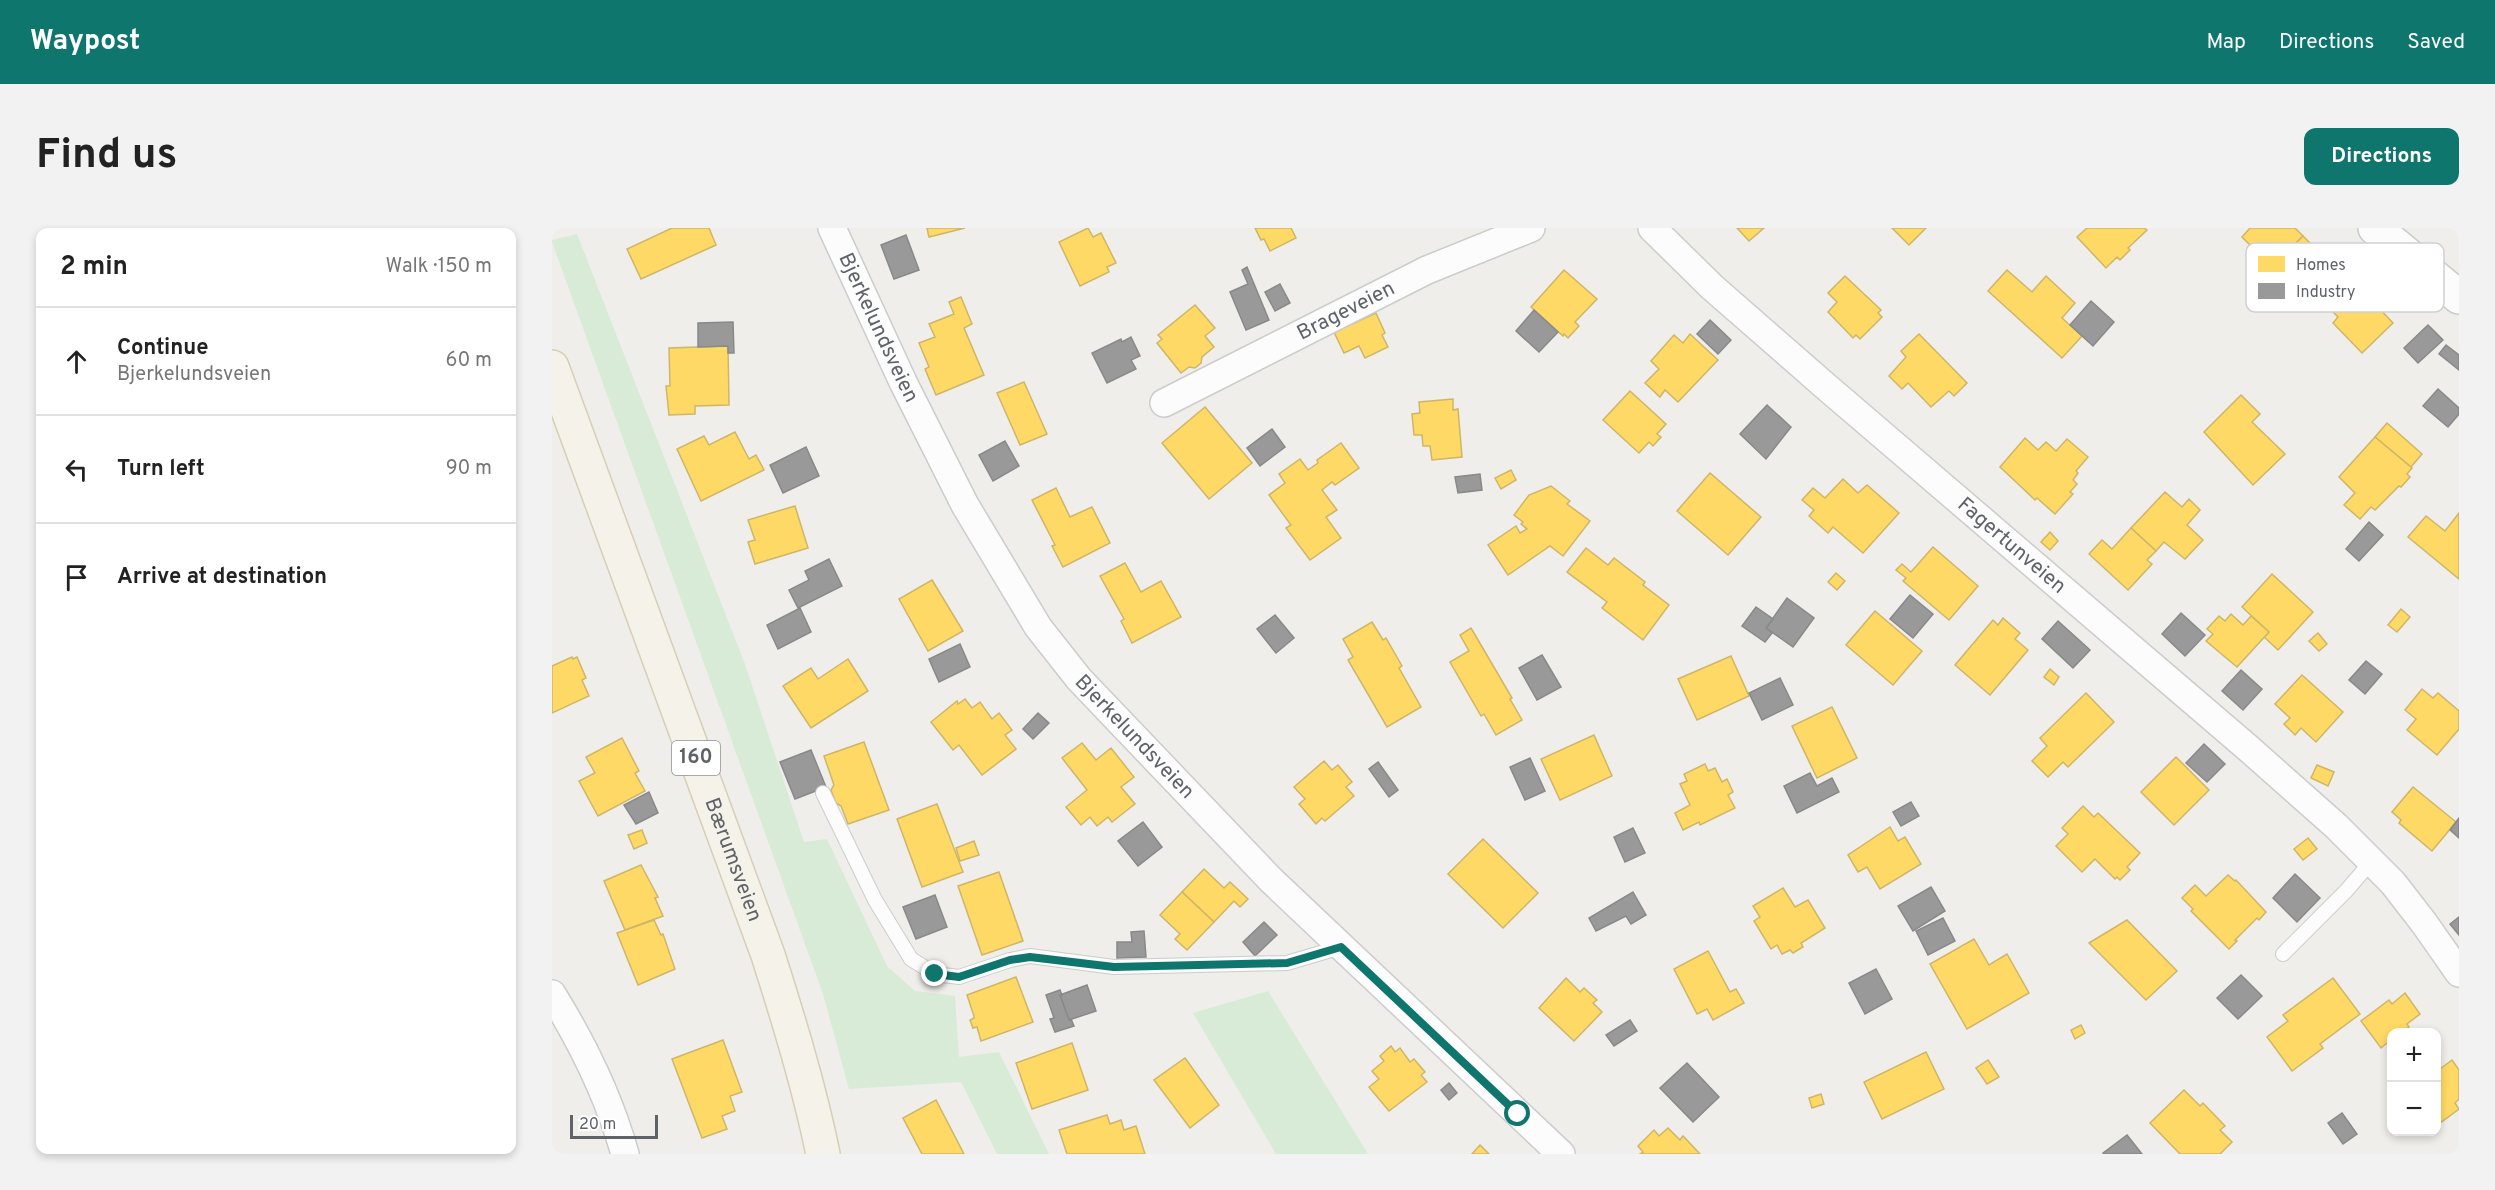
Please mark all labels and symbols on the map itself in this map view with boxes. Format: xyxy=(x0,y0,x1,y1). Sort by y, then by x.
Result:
legend xyxy=(2246,243,2444,312)
street label: Bjerkelundsveien xyxy=(832,249,925,407)
text: Homes xyxy=(2296,256,2346,276)
street label: Brageveien xyxy=(1293,275,1400,347)
text: Industry xyxy=(2296,283,2355,303)
street label: Fagertunveien xyxy=(1952,491,2072,600)
street label: Bjerkelundsveien xyxy=(1069,669,1200,805)
road number: 160 xyxy=(672,741,720,775)
street label: Bærumsveien xyxy=(698,794,768,926)
route end xyxy=(921,960,947,986)
route start xyxy=(1504,1100,1530,1126)
scale bar xyxy=(570,1112,658,1140)

